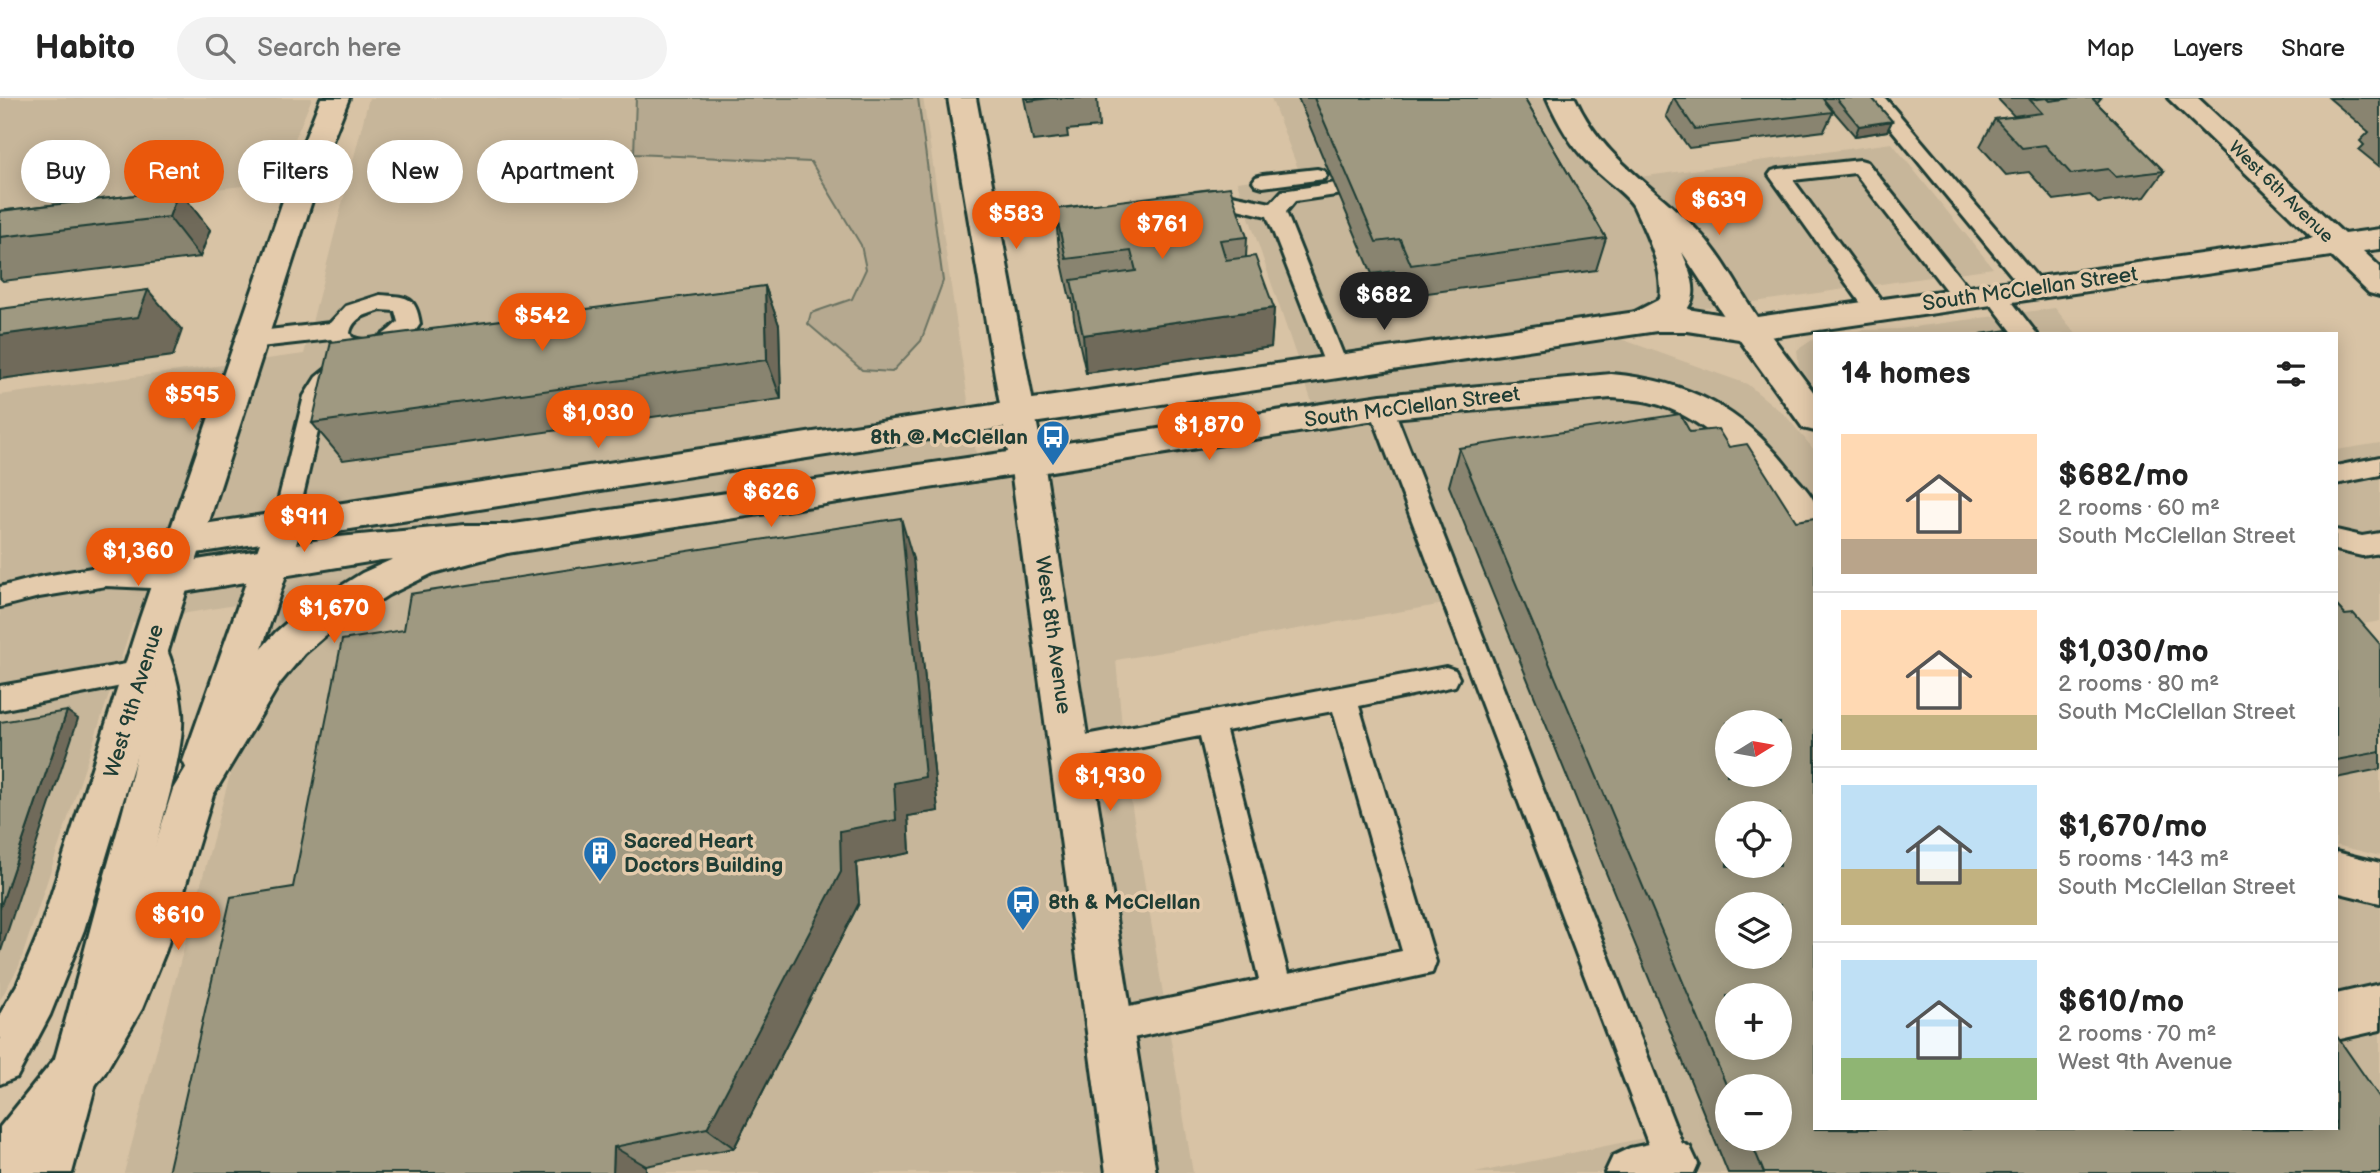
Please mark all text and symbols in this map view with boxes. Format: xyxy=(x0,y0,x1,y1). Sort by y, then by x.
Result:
search box xyxy=(177,17,667,80)
text: Habito xyxy=(35,28,135,68)
icon: search xyxy=(201,29,239,67)
text: Search here xyxy=(257,33,401,64)
text: Map xyxy=(2086,34,2134,63)
text: Layers xyxy=(2172,34,2243,63)
text: Share xyxy=(2281,34,2345,63)
street label: West 6th Avenue xyxy=(2224,137,2338,247)
chip: Buy xyxy=(21,140,110,203)
chip: Rent xyxy=(124,140,224,203)
chip: Filters xyxy=(238,140,353,203)
chip: New xyxy=(367,140,463,203)
chip: Apartment xyxy=(477,140,638,203)
pin: $639 xyxy=(1678,178,1760,237)
text: $639 xyxy=(1691,186,1747,214)
pin: $583 xyxy=(975,192,1057,251)
text: $583 xyxy=(988,200,1044,228)
pin: $761 xyxy=(1121,202,1203,261)
text: $761 xyxy=(1136,210,1188,238)
street label: South McClellan Street xyxy=(1921,261,2140,316)
pin: $682 xyxy=(1343,272,1425,332)
text: $682 xyxy=(1356,281,1412,309)
pin: $542 xyxy=(501,294,583,353)
text: $542 xyxy=(514,302,570,330)
icon: filters xyxy=(2272,355,2310,393)
text: 14 homes xyxy=(1841,356,1970,392)
pin: $595 xyxy=(151,372,233,432)
text: $595 xyxy=(164,381,220,409)
street label: South McClellan Street xyxy=(1303,381,1522,433)
pin: $1,030 xyxy=(541,390,655,450)
text: $1,030 xyxy=(562,399,634,427)
pin: $1,870 xyxy=(1152,402,1266,462)
text: $1,870 xyxy=(1174,411,1244,439)
bus stop icon: 8th @ McClellan xyxy=(1034,418,1072,467)
place label: 8th @ McClellan xyxy=(870,425,1028,450)
text: $682/mo xyxy=(2058,458,2189,494)
icon: home xyxy=(1897,462,1981,546)
pin: $626 xyxy=(730,470,812,529)
text: $626 xyxy=(743,478,799,506)
pin: $911 xyxy=(263,494,345,554)
text: 2 rooms · 60 m² xyxy=(2058,494,2220,522)
text: $911 xyxy=(280,503,328,531)
text: South McClellan Street xyxy=(2058,522,2296,550)
pin: $1,360 xyxy=(81,528,195,588)
text: $1,360 xyxy=(102,537,174,565)
street label: West 8th Avenue xyxy=(1030,554,1076,716)
pin: $1,670 xyxy=(277,586,391,645)
text: $1,670 xyxy=(299,594,369,622)
street label: West 9th Avenue xyxy=(99,621,169,781)
text: $1,030/mo xyxy=(2058,634,2209,670)
icon: home xyxy=(1897,638,1981,722)
text: 2 rooms · 80 m² xyxy=(2058,670,2219,698)
text: South McClellan Street xyxy=(2058,698,2296,726)
north arrow xyxy=(1715,710,1792,788)
map controls xyxy=(1715,710,1792,1151)
pin: $1,930 xyxy=(1053,754,1167,813)
text: $1,930 xyxy=(1074,762,1146,790)
button: locate xyxy=(1715,801,1792,878)
text: $1,670/mo xyxy=(2058,809,2207,845)
icon: home xyxy=(1897,813,1981,897)
place label: Sacred Heart Doctors Building xyxy=(624,829,783,878)
building icon: Sacred Heart Doctors Building xyxy=(581,834,619,883)
text: 5 rooms · 143 m² xyxy=(2058,845,2229,873)
text: South McClellan Street xyxy=(2058,873,2296,901)
bus stop icon: 8th & McClellan xyxy=(1004,883,1042,932)
place label: 8th & McClellan xyxy=(1048,890,1201,915)
pin: $610 xyxy=(137,892,219,952)
button: layers xyxy=(1715,892,1792,969)
text: $610 xyxy=(151,901,205,929)
button: + xyxy=(1715,983,1792,1060)
text: $610/mo xyxy=(2058,984,2184,1020)
icon: home xyxy=(1897,988,1981,1072)
text: 2 rooms · 70 m² xyxy=(2058,1020,2217,1048)
text: West 9th Avenue xyxy=(2058,1048,2232,1076)
button: − xyxy=(1715,1074,1792,1151)

